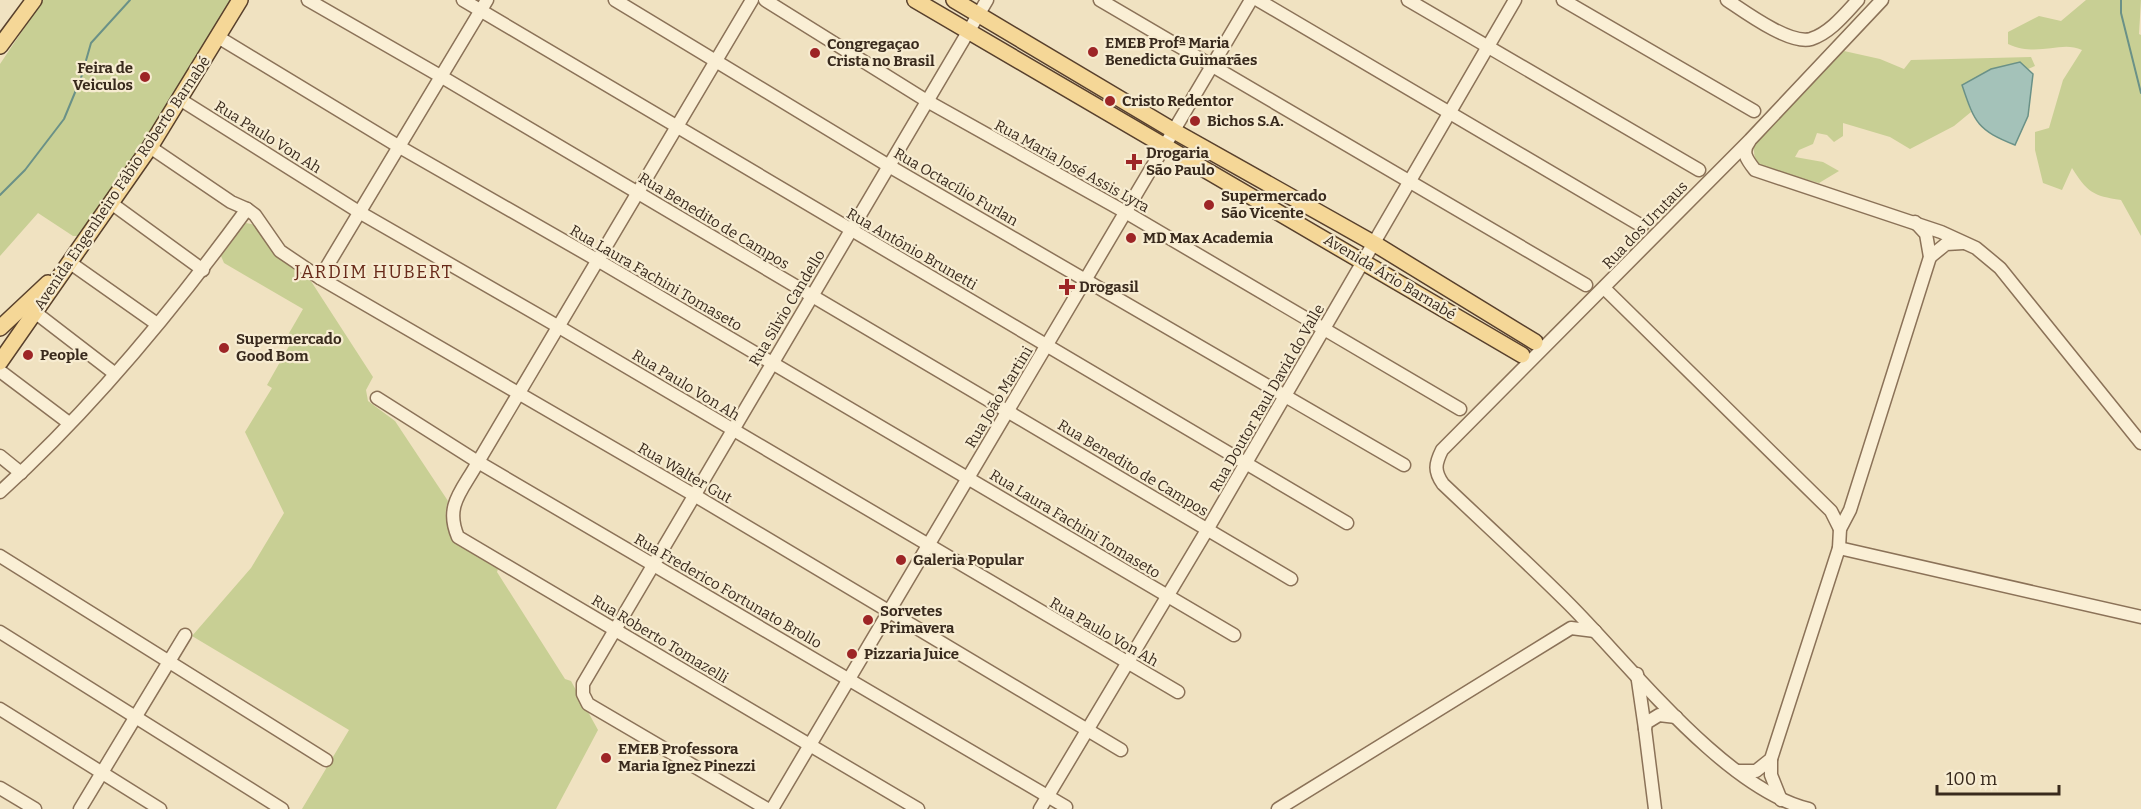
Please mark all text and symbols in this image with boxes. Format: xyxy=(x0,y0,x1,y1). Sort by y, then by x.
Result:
place label: EMEB Profª Maria Benedicta Guimarães xyxy=(1105,34,1257,69)
place label: Congregaçao Crista no Brasil xyxy=(827,35,935,70)
marker: EMEB Profª Maria Benedicta Guimarães xyxy=(1086,45,1100,59)
marker: Congregaçao Crista no Brasil xyxy=(808,46,822,60)
street label: Avenida Engenheiro Fábio Roberto Barnabé xyxy=(30,53,214,313)
place label: Feira de Veiculos xyxy=(73,59,133,94)
marker: Feira de Veiculos xyxy=(138,70,152,84)
place label: Cristo Redentor xyxy=(1122,92,1234,110)
marker: Cristo Redentor xyxy=(1103,94,1117,108)
street label: Rua Paulo Von Ah xyxy=(211,97,325,177)
place label: Bichos S.A. xyxy=(1207,112,1284,130)
marker: Bichos S.A. xyxy=(1188,114,1202,128)
street label: Rua Maria José Assis Lyra xyxy=(991,116,1153,216)
street label: Rua Octacílio Furlan xyxy=(891,144,1022,230)
place label: Drogaria São Paulo xyxy=(1146,144,1215,179)
marker: Drogaria São Paulo xyxy=(1127,155,1141,169)
street label: Rua Benedito de Campos xyxy=(635,169,793,273)
street label: Rua dos Urutaus xyxy=(1599,177,1691,273)
place label: Supermercado São Vicente xyxy=(1221,187,1327,222)
marker: Supermercado São Vicente xyxy=(1202,198,1216,212)
street label: Rua Antônio Brunetti xyxy=(844,204,981,294)
street label: Rua Laura Fachini Tomaseto xyxy=(567,221,745,335)
place label: MD Max Academia xyxy=(1143,229,1274,247)
street label: Avenida Ário Barnabé xyxy=(1321,230,1459,324)
marker: MD Max Academia xyxy=(1124,231,1138,245)
street label: Rua Silvio Candello xyxy=(745,247,829,369)
district label: JARDIM HUBERT xyxy=(293,261,454,283)
place label: Drogasil xyxy=(1079,278,1139,296)
marker: Drogasil xyxy=(1060,280,1074,294)
street label: Rua Doutor Raul David do Valle xyxy=(1206,301,1328,495)
place label: Supermercado Good Bom xyxy=(236,330,342,365)
marker: Supermercado Good Bom xyxy=(217,341,231,355)
street label: Rua João Martini xyxy=(962,343,1037,451)
place label: People xyxy=(40,346,88,364)
street label: Rua Paulo Von Ah xyxy=(629,346,744,425)
marker: People xyxy=(21,348,35,362)
street label: Rua Benedito de Campos xyxy=(1054,416,1212,520)
street label: Rua Walter Gut xyxy=(635,439,736,507)
street label: Rua Laura Fachini Tomaseto xyxy=(986,466,1164,582)
street label: Rua Frederico Fortunato Brollo xyxy=(631,530,825,652)
place label: Galeria Popular xyxy=(913,551,1024,569)
marker: Galeria Popular xyxy=(894,553,908,567)
street label: Rua Roberto Tomazelli xyxy=(588,591,732,687)
street label: Rua Paulo Von Ah xyxy=(1047,594,1162,671)
place label: Sorvetes Primavera xyxy=(880,602,955,637)
marker: Sorvetes Primavera xyxy=(861,613,875,627)
place label: Pizzaria Juice xyxy=(864,645,959,663)
marker: Pizzaria Juice xyxy=(845,647,859,661)
place label: EMEB Professora Maria Ignez Pinezzi xyxy=(618,740,756,775)
marker: EMEB Professora Maria Ignez Pinezzi xyxy=(599,751,613,765)
scale bar xyxy=(1937,758,2058,796)
text: 100 m xyxy=(1946,768,1997,790)

